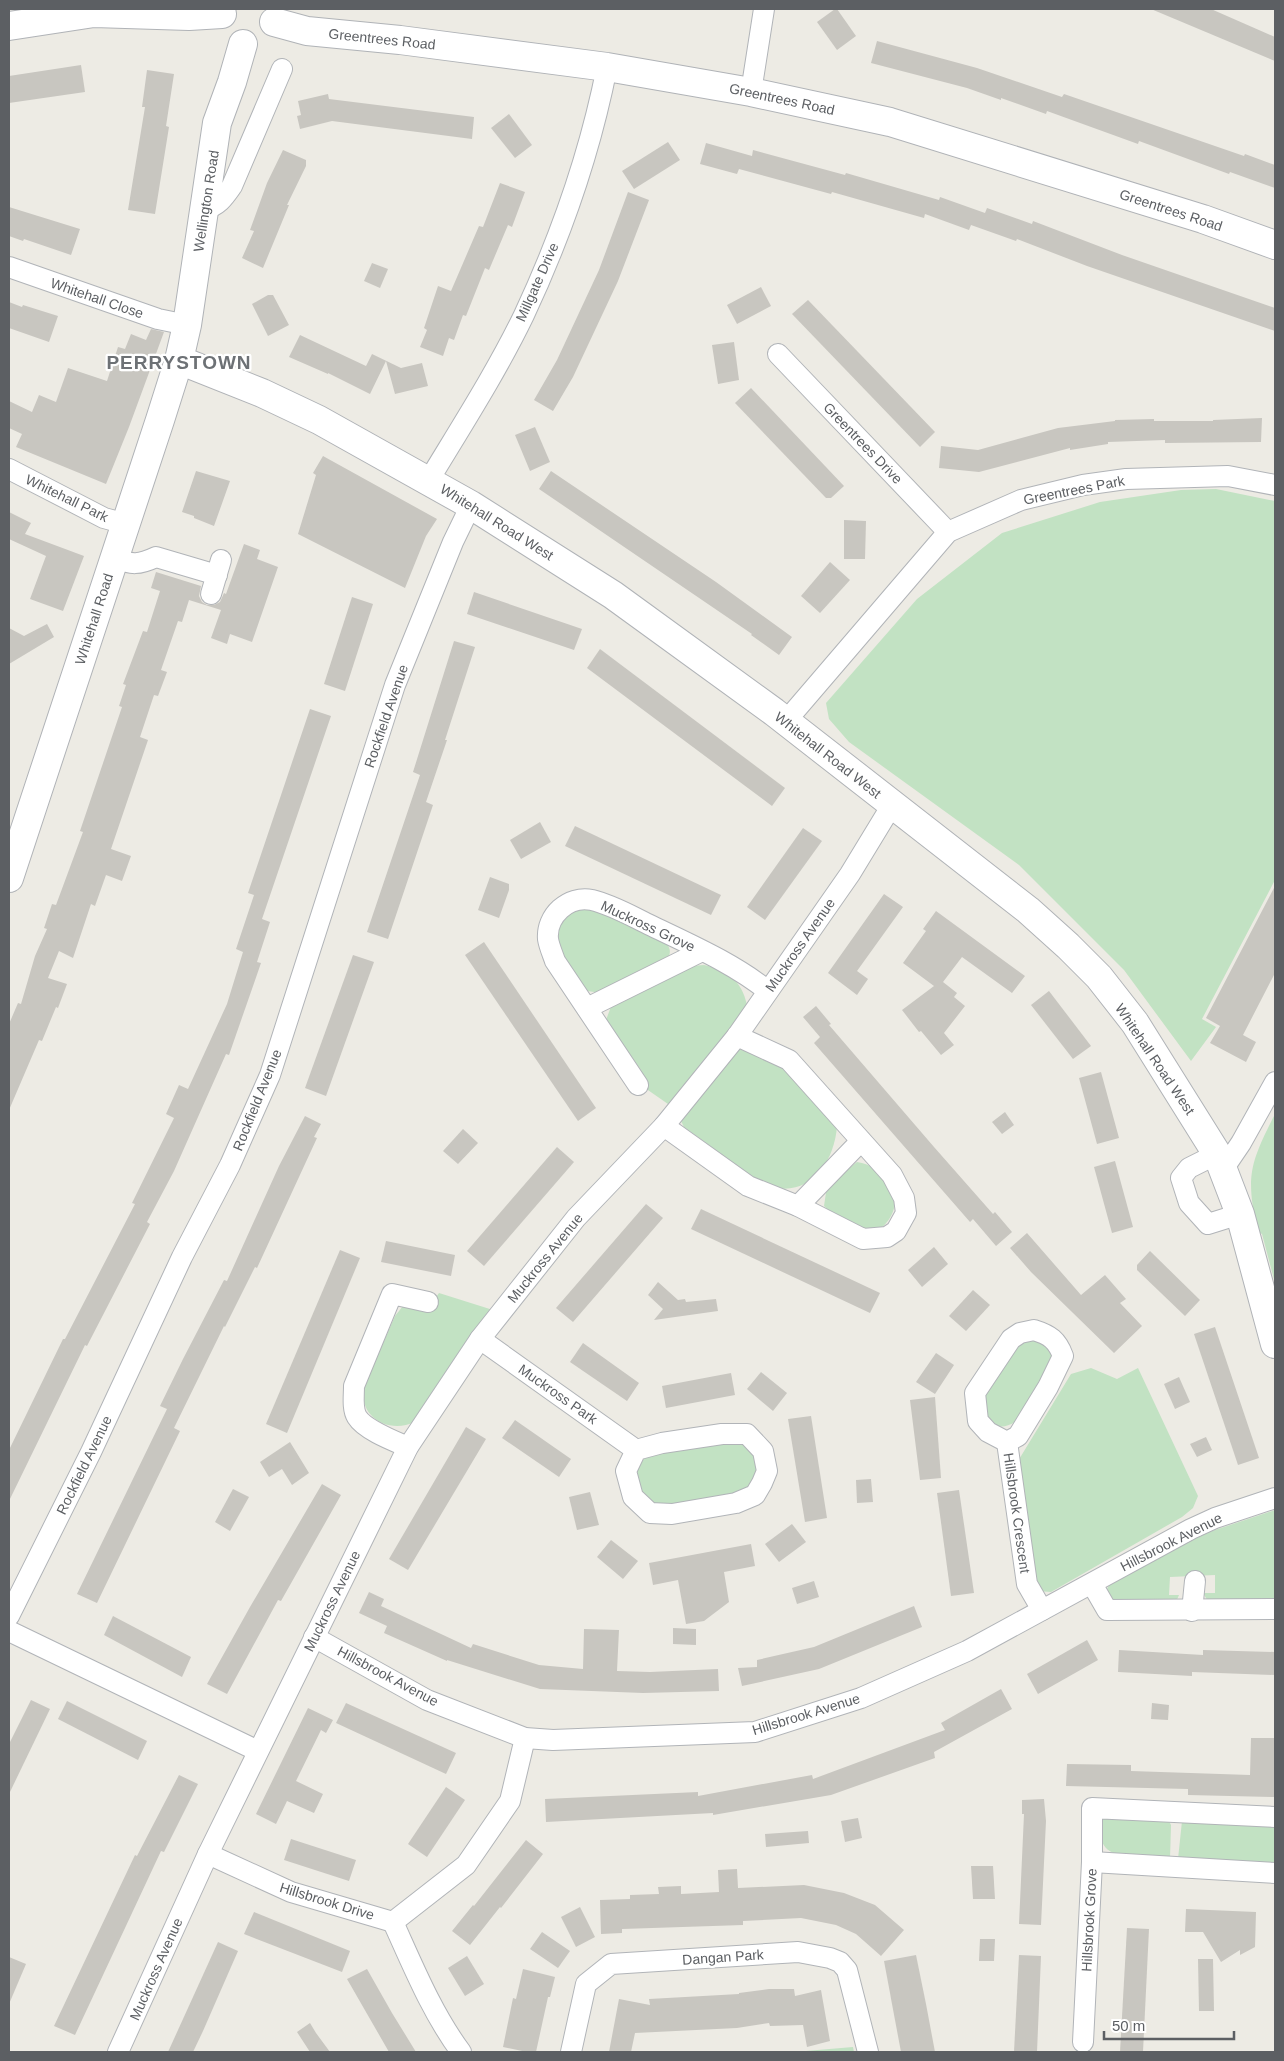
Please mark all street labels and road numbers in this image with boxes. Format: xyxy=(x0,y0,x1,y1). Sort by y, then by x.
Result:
street label: Greentrees Road xyxy=(328,25,436,53)
street label: Greentrees Road xyxy=(728,80,836,118)
street label: Wellington Road xyxy=(190,149,222,253)
street label: Greentrees Road xyxy=(1117,186,1225,234)
street label: Millgate Drive xyxy=(512,240,562,324)
street label: Whitehall Close xyxy=(48,275,146,321)
street label: Greentrees Drive xyxy=(820,399,906,487)
street label: Whitehall Park xyxy=(23,471,112,525)
street label: Greentrees Park xyxy=(1022,472,1127,508)
street label: Whitehall Road West xyxy=(437,481,557,563)
street label: Whitehall Road xyxy=(72,571,116,667)
street label: Rockfield Avenue xyxy=(361,662,411,770)
street label: Whitehall Road West xyxy=(772,709,884,802)
street label: Muckross Avenue xyxy=(762,895,838,995)
street label: Muckross Grove xyxy=(598,897,698,955)
street label: Whitehall Road West xyxy=(1112,1000,1198,1118)
street label: Rockfield Avenue xyxy=(229,1047,285,1153)
street label: Muckross Avenue xyxy=(504,1210,586,1306)
street label: Muckross Park xyxy=(515,1361,601,1428)
street label: Rockfield Avenue xyxy=(53,1413,115,1517)
street label: Hillsbrook Crescent xyxy=(1001,1452,1033,1574)
street label: Hillsbrook Avenue xyxy=(1118,1509,1225,1575)
street label: Muckross Avenue xyxy=(301,1548,363,1654)
street label: Hillsbrook Avenue xyxy=(335,1643,441,1709)
street label: Hillsbrook Avenue xyxy=(750,1690,862,1738)
street label: Hillsbrook Grove xyxy=(1078,1868,1100,1972)
street label: Hillsbrook Drive xyxy=(278,1879,376,1923)
street label: Muckross Avenue xyxy=(126,1915,186,2023)
street label: Dangan Park xyxy=(682,1946,765,1968)

